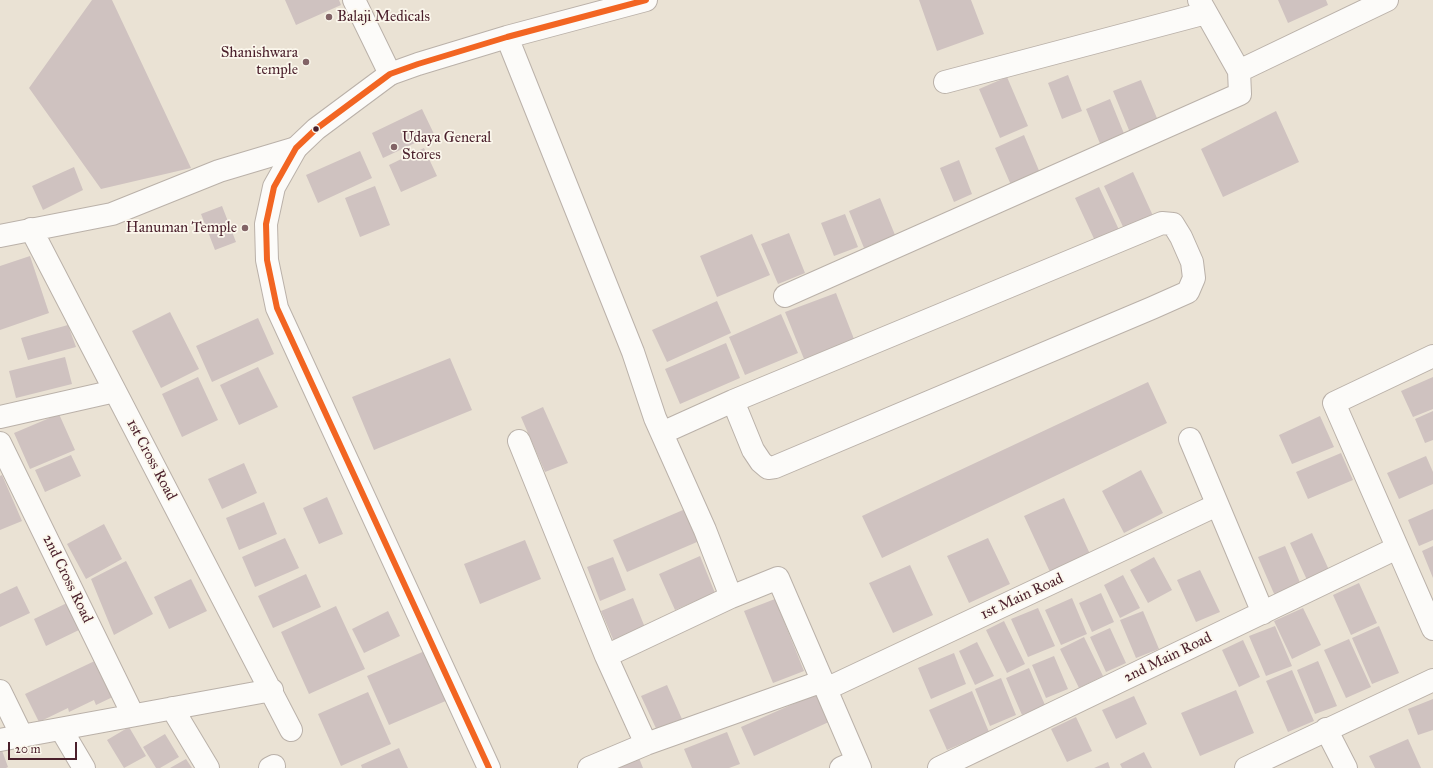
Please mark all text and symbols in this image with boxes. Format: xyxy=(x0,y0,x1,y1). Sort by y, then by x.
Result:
place label: Balaji Medicals xyxy=(337,8,430,26)
marker: Balaji Medicals xyxy=(324,12,334,22)
place label: Shanishwara temple xyxy=(221,44,298,79)
marker: Shanishwara temple xyxy=(301,57,311,67)
unlabelled marker xyxy=(311,124,321,134)
place label: Udaya General Stores xyxy=(402,129,491,164)
marker: Udaya General Stores xyxy=(389,142,399,152)
place label: Hanuman Temple xyxy=(126,219,237,237)
marker: Hanuman Temple xyxy=(240,223,250,233)
street label: 1st Cross Road xyxy=(122,416,180,504)
street label: 2nd Cross Road xyxy=(38,532,96,626)
street label: 1st Main Road xyxy=(978,570,1066,624)
street label: 2nd Main Road xyxy=(1121,629,1215,687)
scale bar xyxy=(10,734,79,760)
text: 20 m xyxy=(15,742,41,756)

